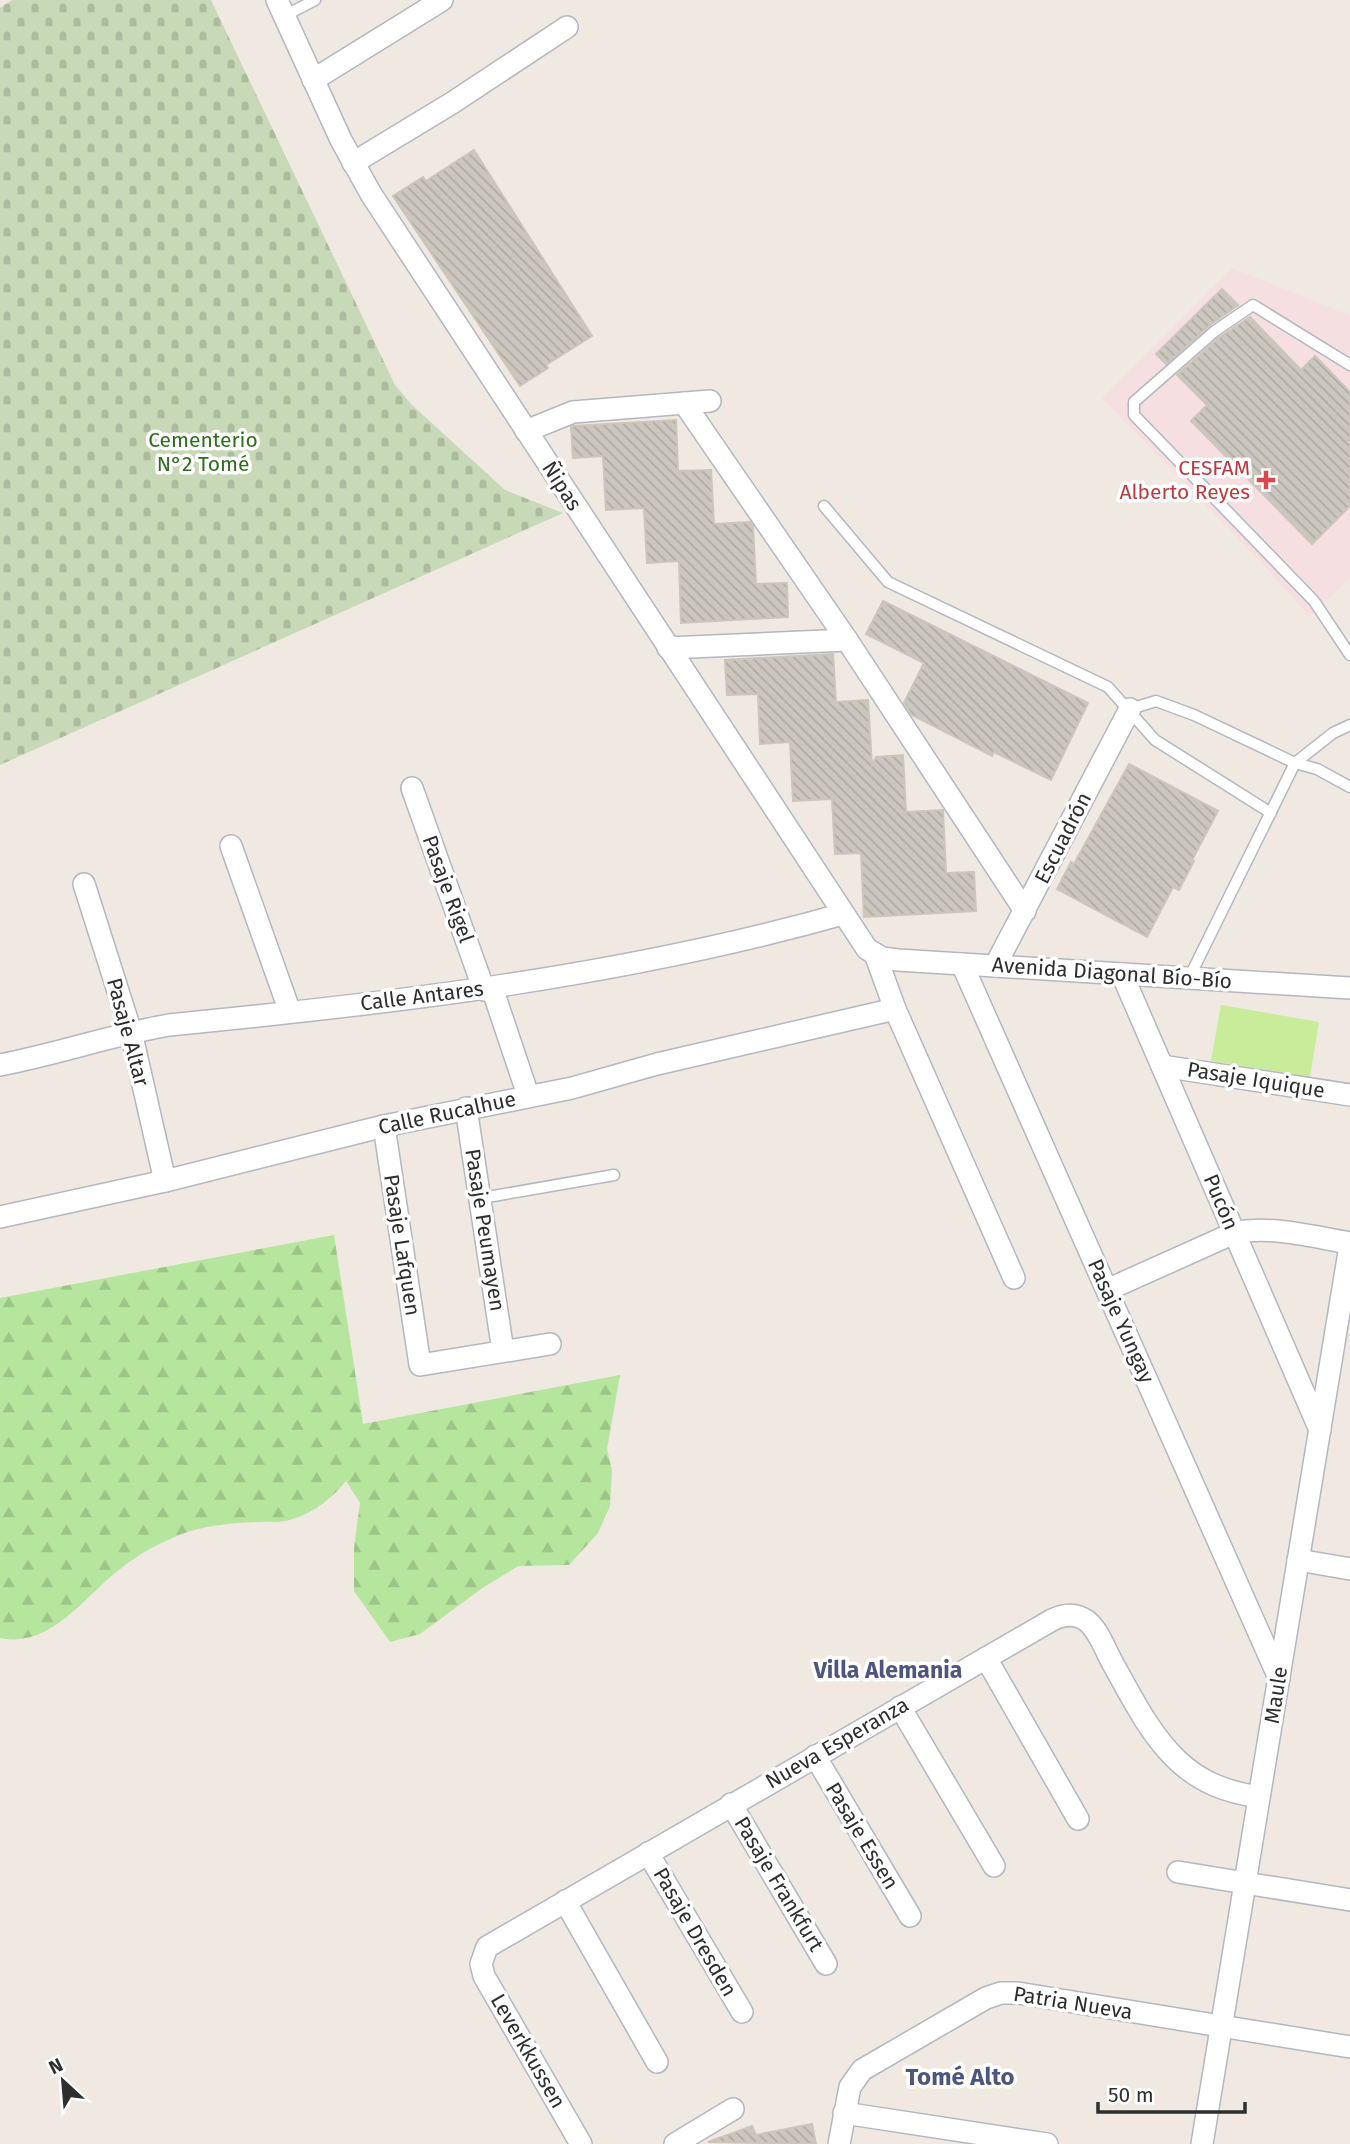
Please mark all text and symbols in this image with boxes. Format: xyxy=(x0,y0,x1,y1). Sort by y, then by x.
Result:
park label: Cementerio N°2 Tomé xyxy=(148,427,258,477)
place label: CESFAM Alberto Reyes xyxy=(1119,455,1250,505)
street label: Ñipas xyxy=(537,456,588,516)
marker: CESFAM Alberto Reyes xyxy=(1256,470,1276,490)
street label: Escuadrón xyxy=(1029,788,1097,888)
street label: Pasaje Rigel xyxy=(416,832,480,946)
street label: Avenida Diagonal Bío-Bío xyxy=(991,952,1233,994)
street label: Pasaje Altar xyxy=(101,975,155,1089)
street label: Calle Antares xyxy=(359,976,485,1016)
street label: Pasaje Iquique xyxy=(1185,1056,1327,1104)
street label: Calle Rucalhue xyxy=(376,1086,518,1140)
street label: Pasaje Peumayen xyxy=(459,1147,511,1313)
street label: Pucón xyxy=(1198,1170,1244,1234)
street label: Pasaje Lafquen xyxy=(378,1172,426,1318)
street label: Pasaje Yungay xyxy=(1082,1255,1160,1388)
district label: Villa Alemania xyxy=(813,1656,962,1684)
street label: Maule xyxy=(1259,1665,1293,1725)
street label: Nueva Esperanza xyxy=(761,1691,913,1795)
street label: Pasaje Essen xyxy=(820,1778,904,1894)
street label: Pasaje Frankfurt xyxy=(729,1812,830,1956)
street label: Pasaje Dresden xyxy=(648,1863,742,2001)
street label: Patria Nueva xyxy=(1011,1981,1135,2025)
street label: Leverkkussen xyxy=(485,1989,571,2113)
north arrow xyxy=(28,2046,98,2116)
text: N xyxy=(45,2053,66,2079)
district label: Tomé Alto xyxy=(905,2063,1015,2091)
scale bar xyxy=(1098,2070,1245,2114)
text: 50 m xyxy=(1108,2082,1154,2108)

